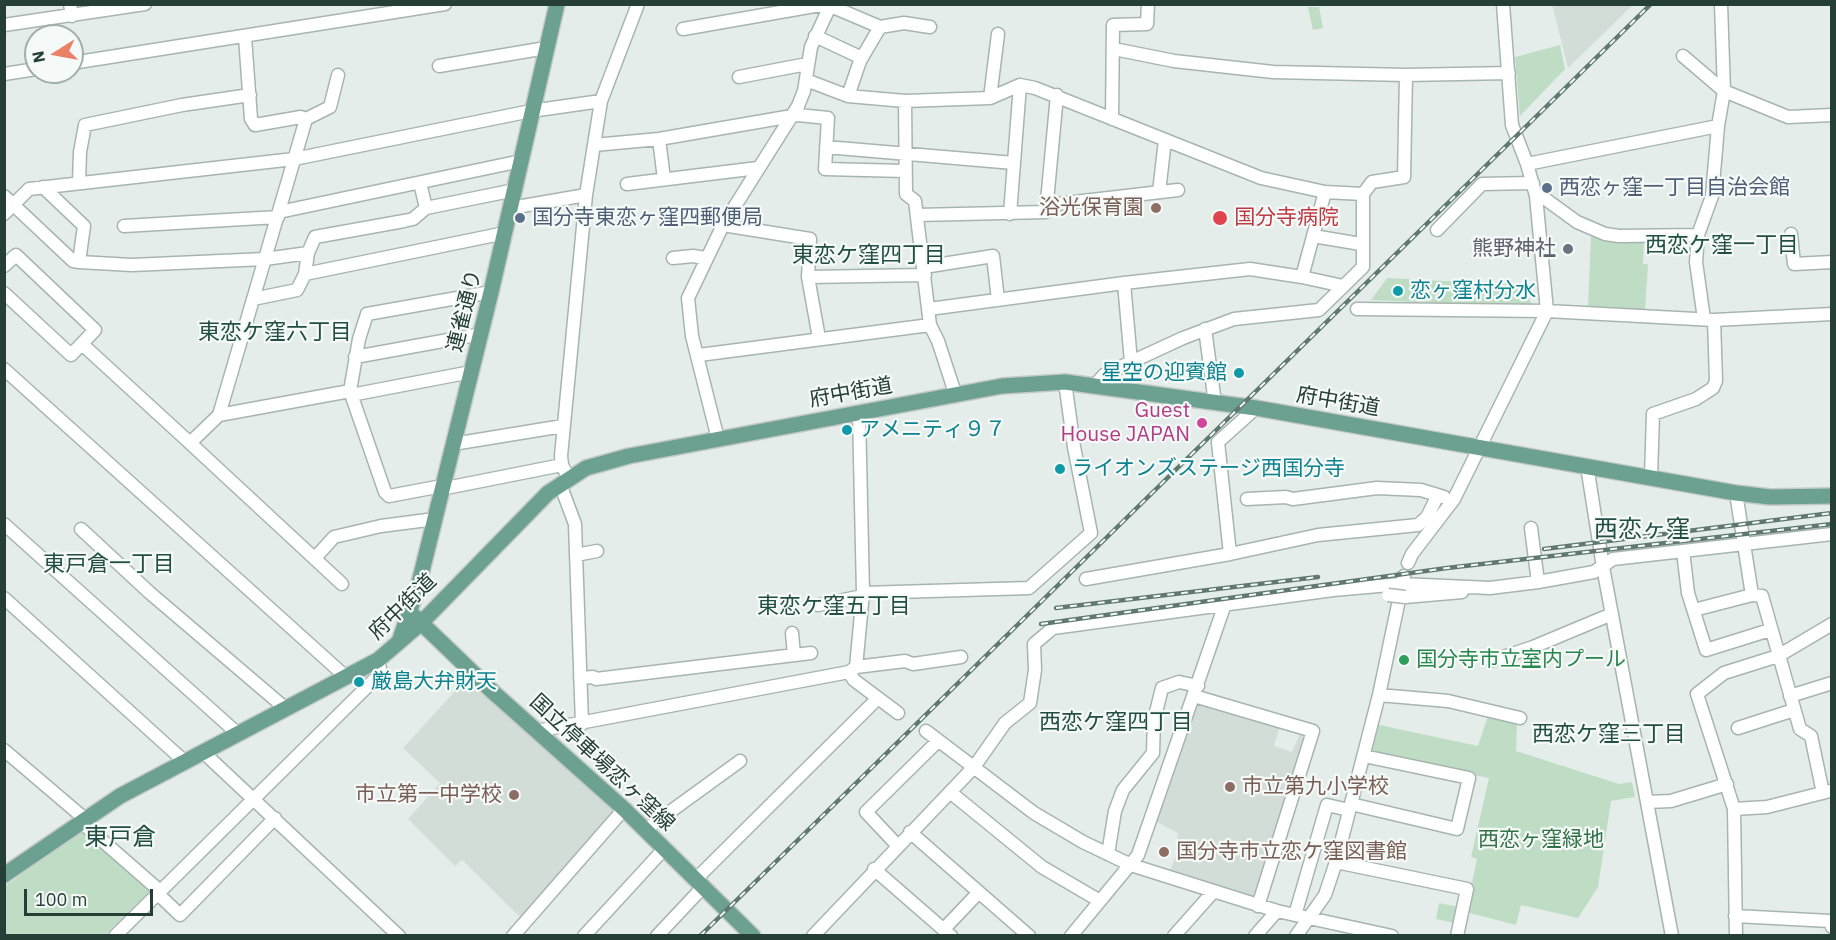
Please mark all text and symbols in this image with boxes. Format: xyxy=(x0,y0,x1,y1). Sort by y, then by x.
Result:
north arrow xyxy=(24,24,84,84)
text: N xyxy=(27,49,49,65)
place label: 西恋ヶ窪一丁目自治会館 xyxy=(1559,175,1790,201)
marker: 西恋ヶ窪一丁目自治会館 xyxy=(1540,181,1554,195)
place label: 浴光保育園 xyxy=(1039,195,1144,221)
marker: 浴光保育園 xyxy=(1149,201,1163,215)
place label: 国分寺東恋ヶ窪四郵便局 xyxy=(532,205,763,231)
place label: 国分寺病院 xyxy=(1234,205,1339,231)
marker: 国分寺病院 xyxy=(1211,209,1229,227)
marker: 国分寺東恋ヶ窪四郵便局 xyxy=(513,211,527,225)
district label: 西恋ケ窪一丁目 xyxy=(1645,233,1799,259)
place label: 熊野神社 xyxy=(1472,236,1556,262)
marker: 熊野神社 xyxy=(1561,242,1575,256)
district label: 東恋ケ窪四丁目 xyxy=(792,243,946,269)
street label: 連雀通り xyxy=(443,267,487,355)
place label: 恋ヶ窪村分水 xyxy=(1410,278,1536,304)
marker: 恋ヶ窪村分水 xyxy=(1391,284,1405,298)
district label: 東恋ケ窪六丁目 xyxy=(198,320,352,346)
place label: 星空の迎賓館 xyxy=(1101,360,1227,386)
marker: 星空の迎賓館 xyxy=(1232,366,1246,380)
street label: 府中街道 xyxy=(807,373,895,413)
street label: 府中街道 xyxy=(1294,382,1382,422)
place label: Guest House JAPAN xyxy=(1061,398,1190,448)
marker: Guest House JAPAN xyxy=(1195,416,1209,430)
place label: アメニティ９７ xyxy=(859,417,1006,443)
marker: アメニティ９７ xyxy=(840,423,854,437)
place label: ライオンズステージ西国分寺 xyxy=(1072,456,1345,482)
marker: ライオンズステージ西国分寺 xyxy=(1053,462,1067,476)
district label: 西恋ヶ窪 xyxy=(1594,516,1690,544)
district label: 東戸倉一丁目 xyxy=(43,552,175,578)
street label: 府中街道 xyxy=(364,569,442,645)
district label: 東恋ケ窪五丁目 xyxy=(757,594,911,620)
place label: 国分寺市立室内プール xyxy=(1416,647,1626,673)
marker: 国分寺市立室内プール xyxy=(1397,653,1411,667)
place label: 厳島大弁財天 xyxy=(371,669,497,695)
marker: 厳島大弁財天 xyxy=(352,675,366,689)
street label: 国立停車場恋ヶ窪線 xyxy=(524,689,680,837)
district label: 西恋ケ窪四丁目 xyxy=(1039,710,1193,736)
district label: 西恋ケ窪三丁目 xyxy=(1532,722,1686,748)
place label: 市立第九小学校 xyxy=(1242,774,1389,800)
marker: 市立第九小学校 xyxy=(1223,780,1237,794)
place label: 市立第一中学校 xyxy=(355,782,502,808)
marker: 市立第一中学校 xyxy=(507,788,521,802)
district label: 東戸倉 xyxy=(84,824,156,852)
park label: 西恋ヶ窪緑地 xyxy=(1478,827,1604,853)
place label: 国分寺市立恋ケ窪図書館 xyxy=(1176,839,1407,865)
marker: 国分寺市立恋ケ窪図書館 xyxy=(1157,845,1171,859)
scale bar xyxy=(27,877,156,915)
text: 100 m xyxy=(35,888,87,911)

